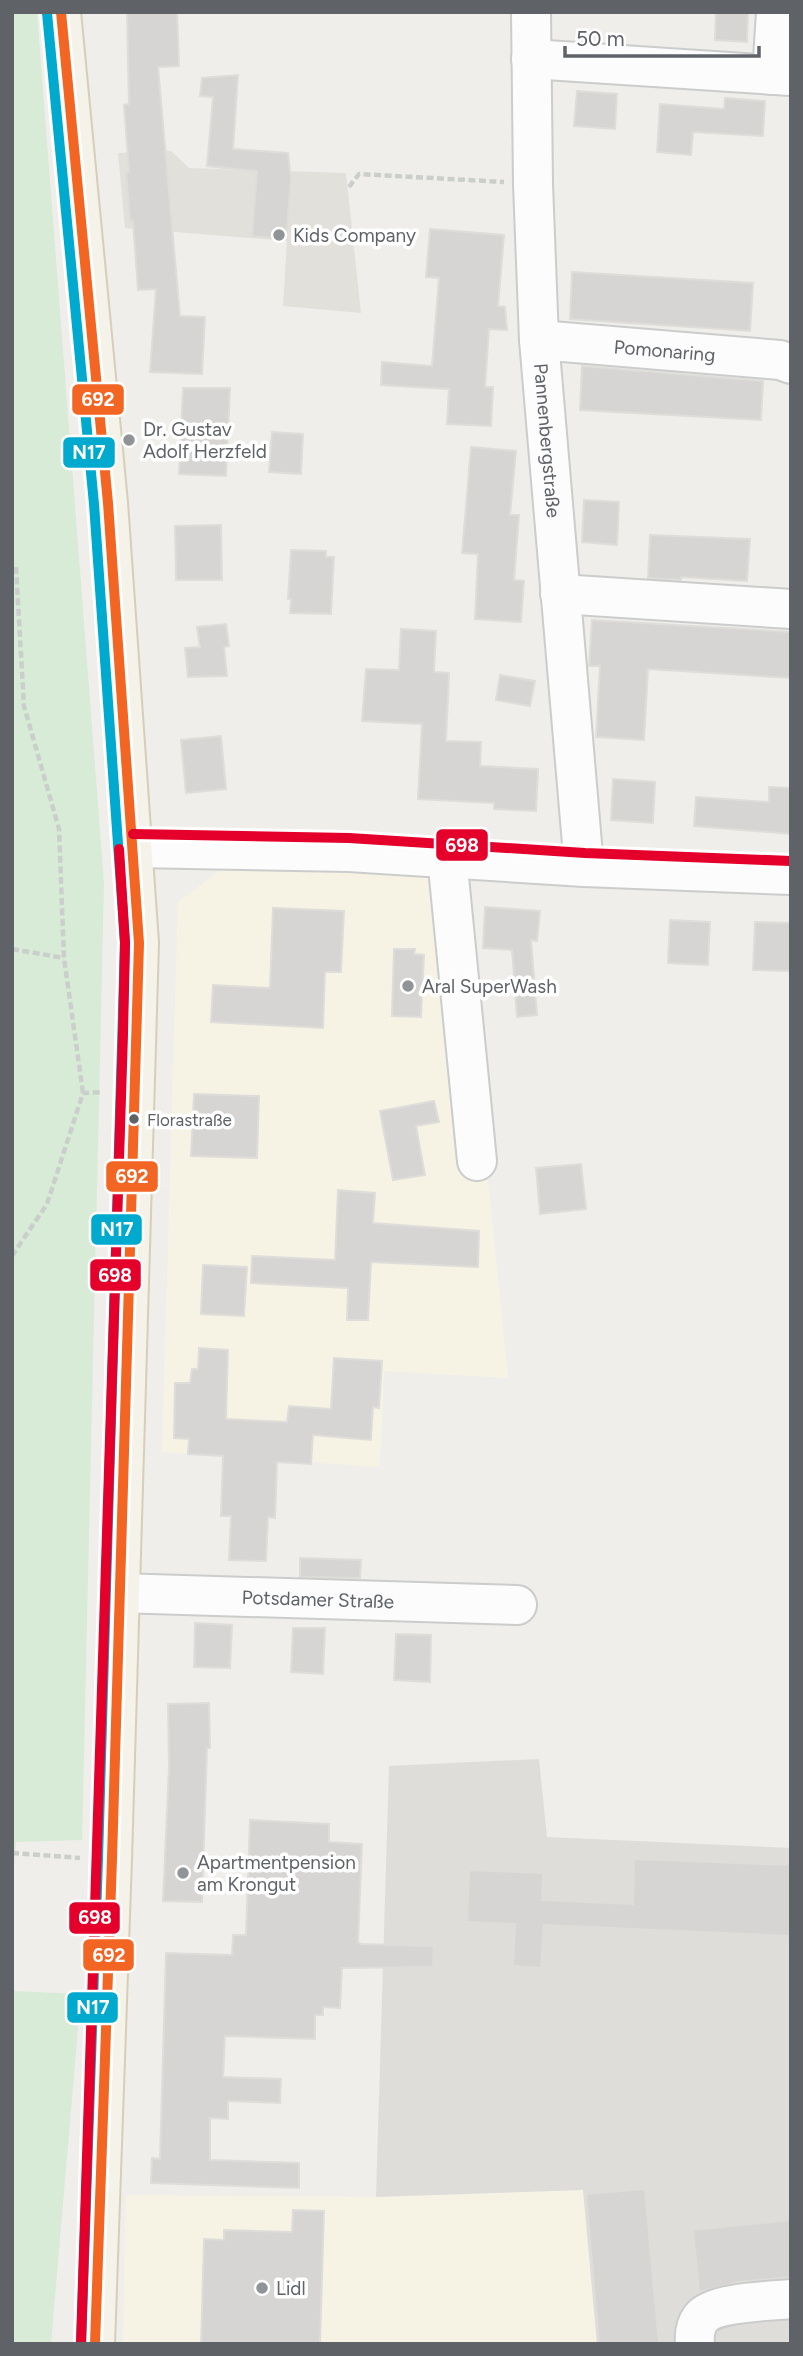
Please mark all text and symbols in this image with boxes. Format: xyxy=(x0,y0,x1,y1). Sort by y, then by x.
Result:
scale bar xyxy=(565,14,759,58)
text: 50 m xyxy=(576,26,625,51)
place label: Kids Company xyxy=(293,224,416,247)
marker: Kids Company xyxy=(271,227,287,243)
street label: Pomonaring xyxy=(613,335,716,367)
street label: Pannenbergstraße xyxy=(529,362,565,519)
line badge: 692 xyxy=(71,383,125,416)
text: 692 xyxy=(81,388,115,411)
place label: Dr. Gustav Adolf Herzfeld xyxy=(143,418,267,463)
marker: Dr. Gustav Adolf Herzfeld xyxy=(121,432,137,448)
line badge: N17 xyxy=(62,436,116,469)
text: N17 xyxy=(72,441,106,464)
line badge: 698 xyxy=(435,828,489,862)
text: 698 xyxy=(445,834,479,857)
place label: Aral SuperWash xyxy=(422,975,557,998)
marker: Aral SuperWash xyxy=(400,978,416,994)
place label: Florastraße xyxy=(147,1110,232,1130)
marker: Florastraße xyxy=(127,1112,141,1126)
line badge: 692 xyxy=(105,1160,159,1193)
text: 692 xyxy=(115,1165,149,1188)
line badge: N17 xyxy=(90,1213,143,1246)
text: N17 xyxy=(100,1218,134,1241)
line badge: 698 xyxy=(89,1258,142,1292)
text: 698 xyxy=(98,1264,132,1287)
street label: Potsdamer Straße xyxy=(241,1586,394,1613)
place label: Apartmentpension am Krongut xyxy=(197,1851,356,1896)
marker: Apartmentpension am Krongut xyxy=(175,1865,191,1881)
line badge: 698 xyxy=(68,1901,121,1935)
text: 698 xyxy=(78,1906,112,1929)
line badge: 692 xyxy=(82,1938,135,1972)
text: 692 xyxy=(92,1944,126,1967)
line badge: N17 xyxy=(66,1991,119,2024)
text: N17 xyxy=(76,1996,110,2019)
place label: Lidl xyxy=(276,2277,306,2300)
marker: Lidl xyxy=(254,2280,270,2296)

